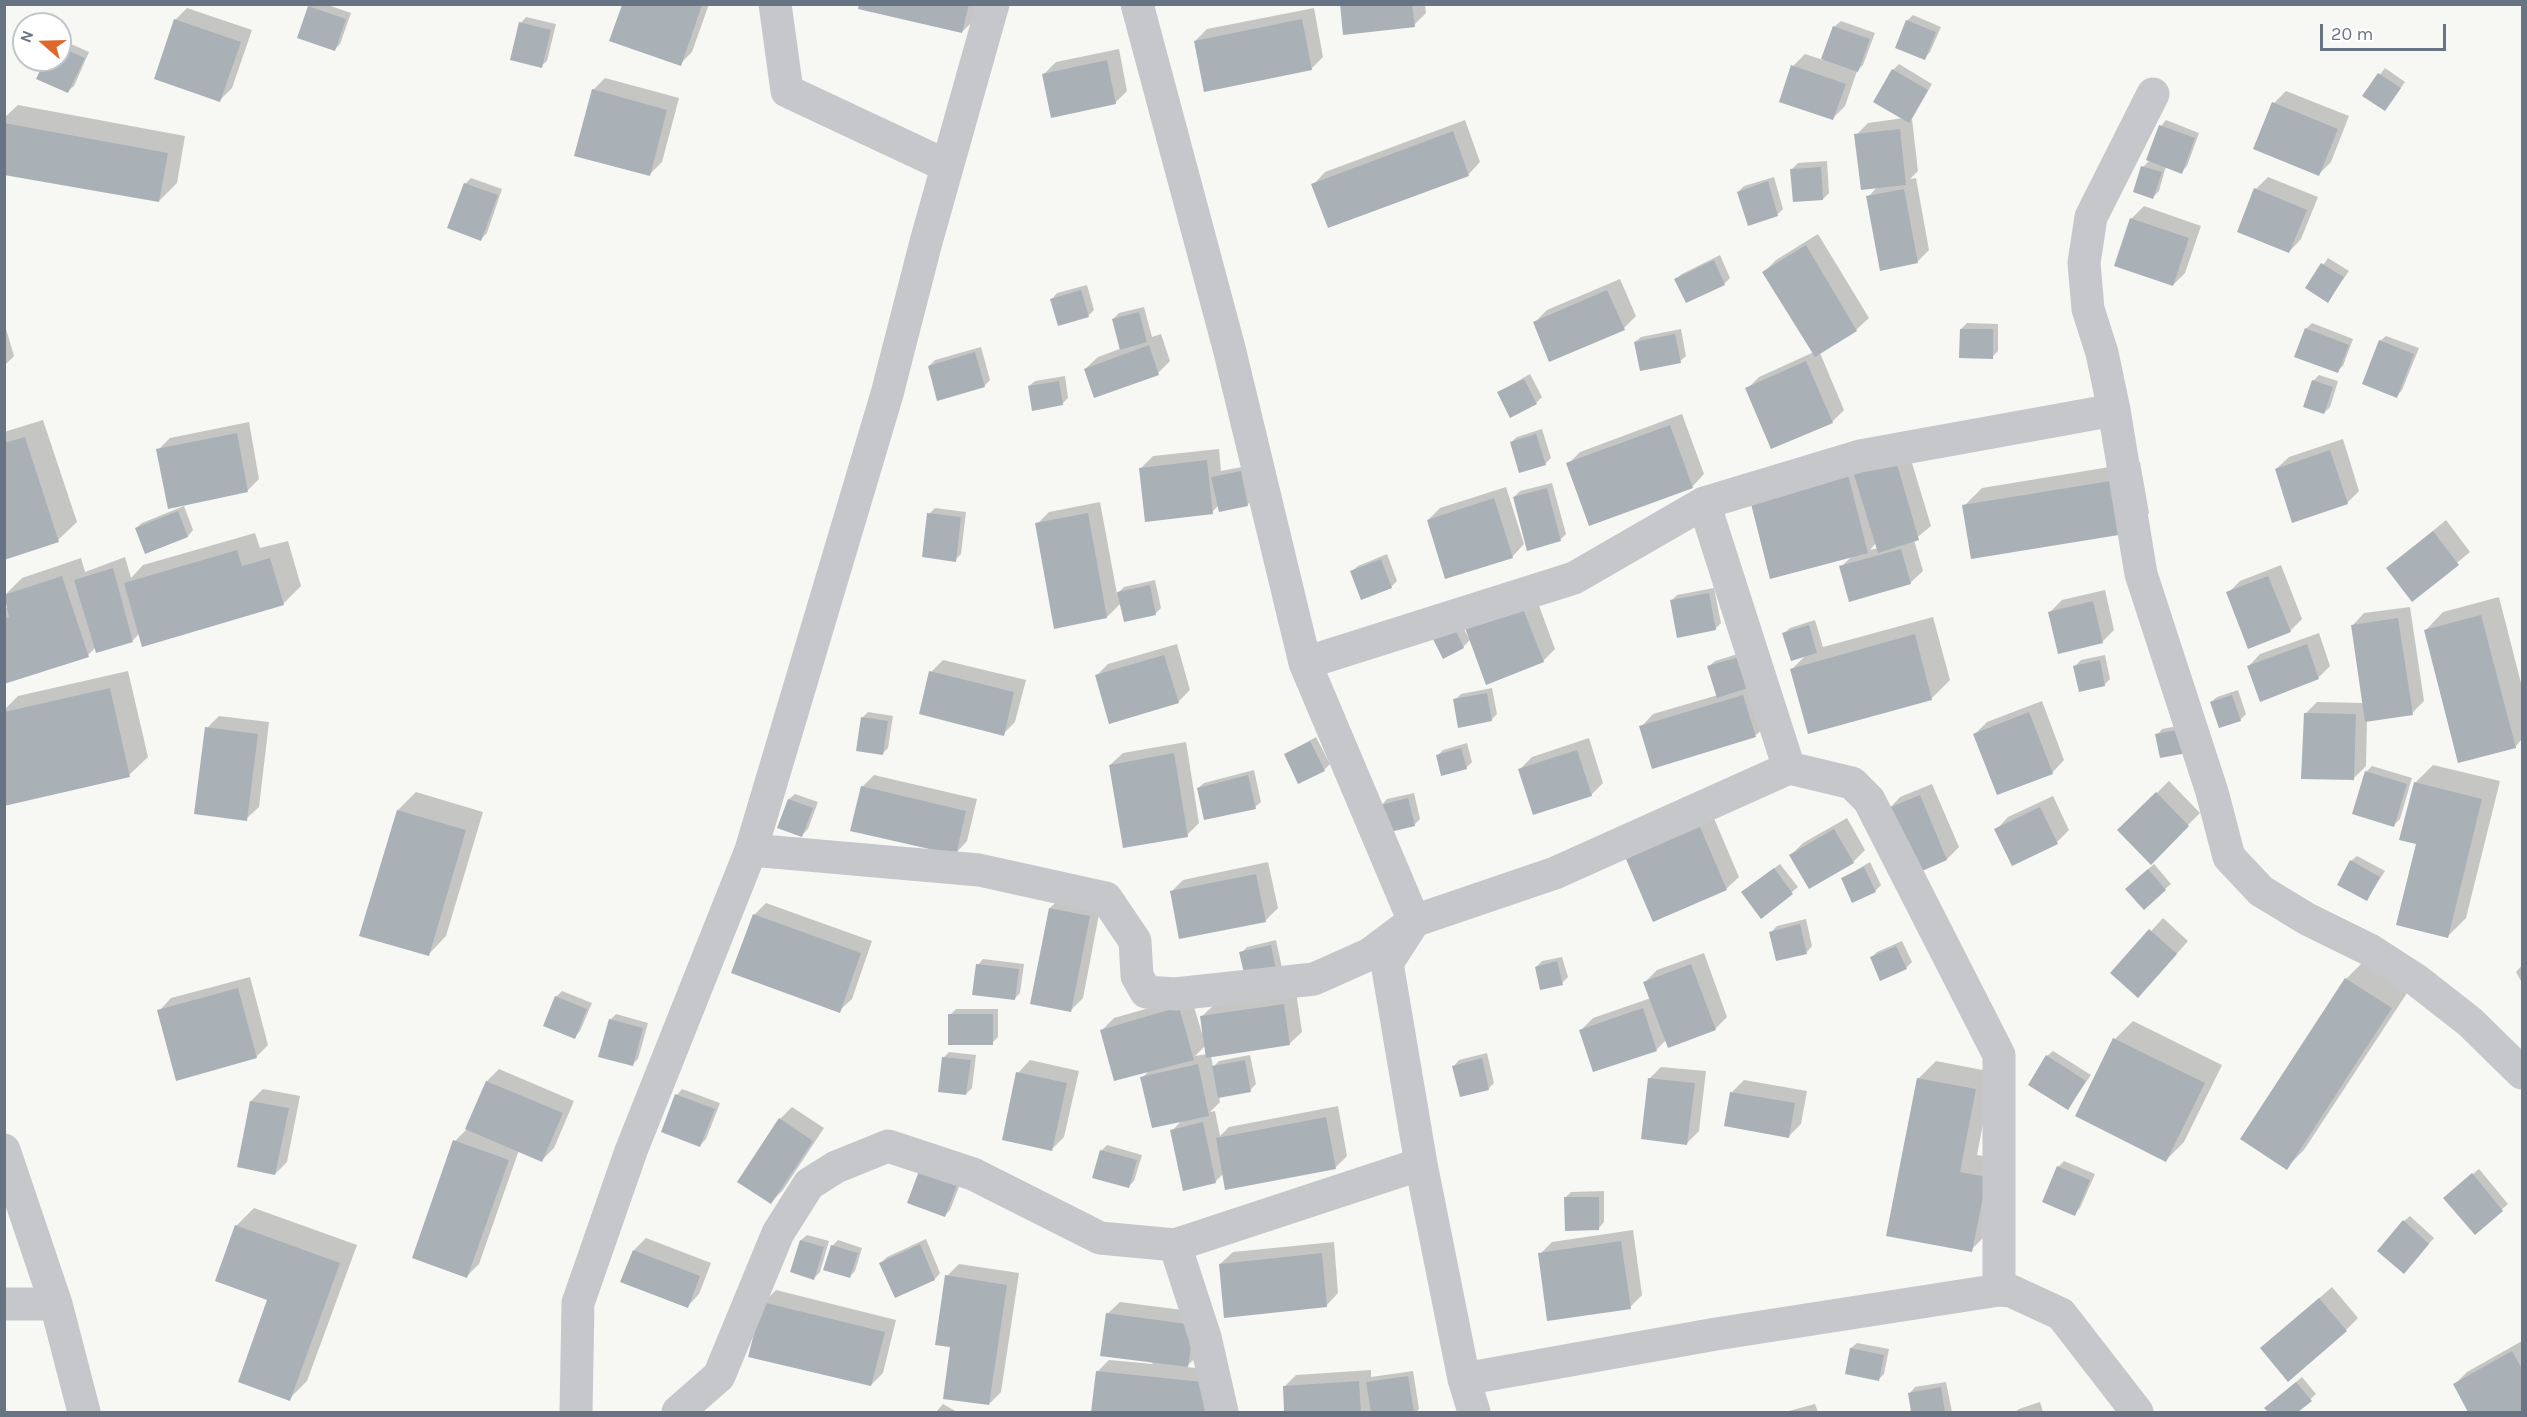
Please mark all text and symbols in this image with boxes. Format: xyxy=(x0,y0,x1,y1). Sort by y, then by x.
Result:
north arrow xyxy=(12,12,72,72)
scale bar xyxy=(2323,12,2449,50)
text: 20 m xyxy=(2331,23,2373,45)
text: N xyxy=(16,28,37,45)

